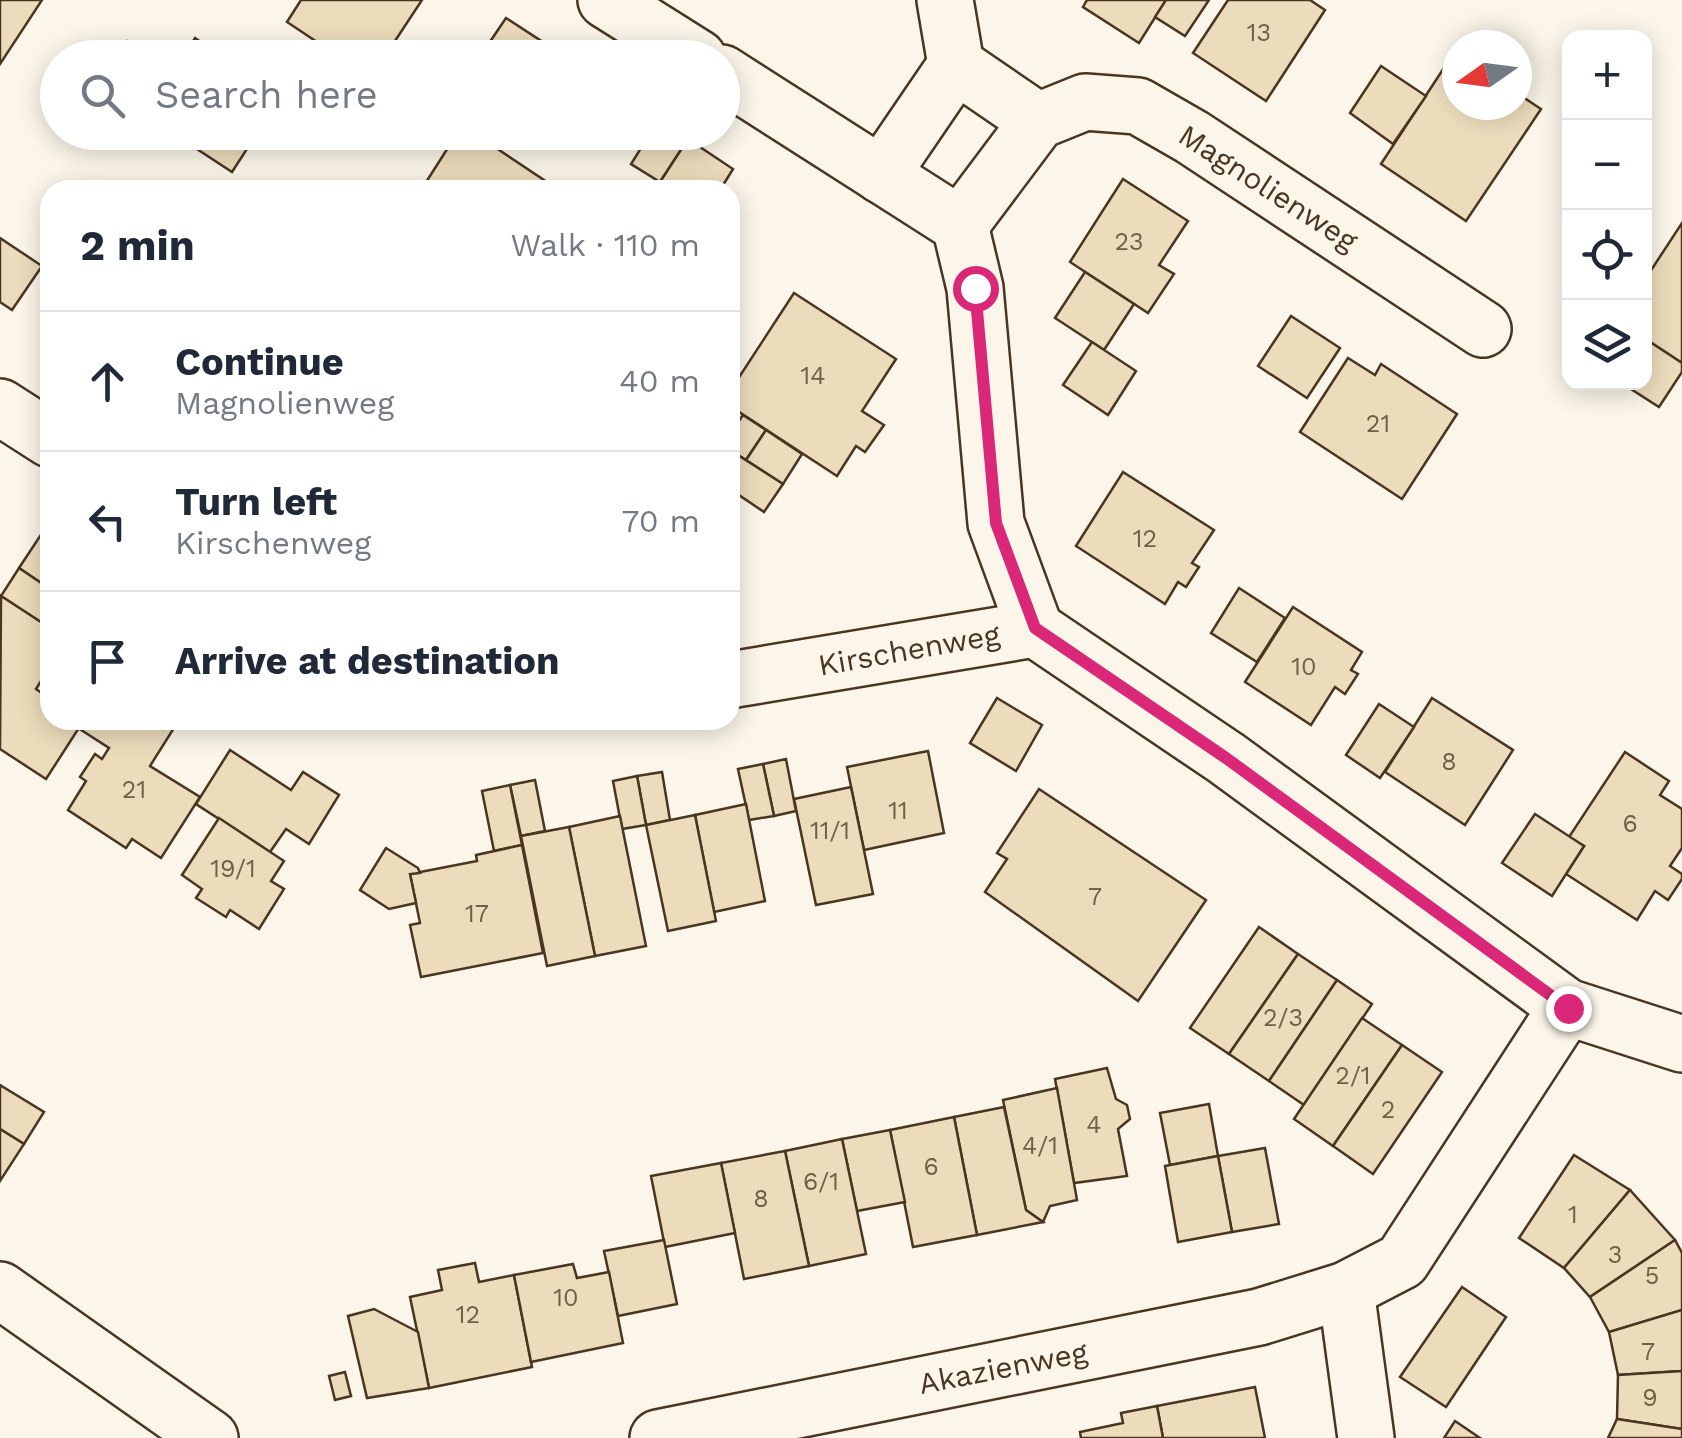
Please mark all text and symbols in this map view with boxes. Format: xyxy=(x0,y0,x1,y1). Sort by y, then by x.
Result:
house number: 13 xyxy=(1247,18,1271,47)
north arrow xyxy=(1442,30,1532,120)
map controls xyxy=(1562,30,1652,390)
button: + xyxy=(1562,30,1652,120)
search box xyxy=(40,40,740,150)
icon: search xyxy=(75,68,130,123)
text: Search here xyxy=(155,73,378,117)
street label: Magnolienweg xyxy=(1173,117,1364,258)
button: − xyxy=(1562,120,1652,210)
button: locate xyxy=(1562,210,1652,300)
text: 2 min xyxy=(80,221,195,270)
text: Walk · 110 m xyxy=(510,226,700,264)
house number: 23 xyxy=(1114,227,1144,256)
route start xyxy=(953,266,999,312)
button: layers xyxy=(1562,300,1652,390)
text: Continue xyxy=(175,340,344,384)
icon: ahead xyxy=(80,354,135,409)
house number: 14 xyxy=(800,361,826,390)
text: 40 m xyxy=(619,362,700,400)
text: Magnolienweg xyxy=(175,384,394,422)
house number: 21 xyxy=(1366,409,1390,438)
text: Turn left xyxy=(175,480,337,524)
icon: left xyxy=(80,494,135,549)
text: 70 m xyxy=(621,502,700,540)
text: Kirschenweg xyxy=(175,524,371,562)
house number: 12 xyxy=(1133,524,1157,553)
street label: Kirschenweg xyxy=(815,616,1003,683)
icon: arrive xyxy=(80,634,135,689)
text: Arrive at destination xyxy=(175,639,560,683)
house number: 10 xyxy=(1291,652,1317,681)
house number: 8 xyxy=(1441,747,1457,776)
house number: 21 xyxy=(122,775,146,804)
house number: 11 xyxy=(888,796,908,825)
house number: 6 xyxy=(1622,809,1638,838)
house number: 11/1 xyxy=(810,816,850,845)
house number: 19/1 xyxy=(210,854,256,883)
house number: 7 xyxy=(1088,882,1102,911)
house number: 17 xyxy=(465,899,489,928)
route end xyxy=(1546,986,1592,1032)
house number: 2/3 xyxy=(1263,1003,1303,1032)
house number: 2/1 xyxy=(1335,1061,1371,1090)
house number: 2 xyxy=(1381,1095,1395,1124)
house number: 4 xyxy=(1086,1110,1102,1139)
house number: 4/1 xyxy=(1022,1131,1058,1160)
house number: 6 xyxy=(923,1152,939,1181)
house number: 6/1 xyxy=(803,1167,839,1196)
house number: 8 xyxy=(753,1184,769,1213)
house number: 1 xyxy=(1568,1200,1578,1229)
house number: 3 xyxy=(1608,1240,1622,1269)
house number: 5 xyxy=(1645,1261,1659,1290)
house number: 10 xyxy=(553,1283,579,1312)
house number: 12 xyxy=(456,1300,480,1329)
street label: Akazienweg xyxy=(916,1334,1090,1401)
house number: 7 xyxy=(1641,1337,1655,1366)
house number: 9 xyxy=(1642,1383,1658,1412)

